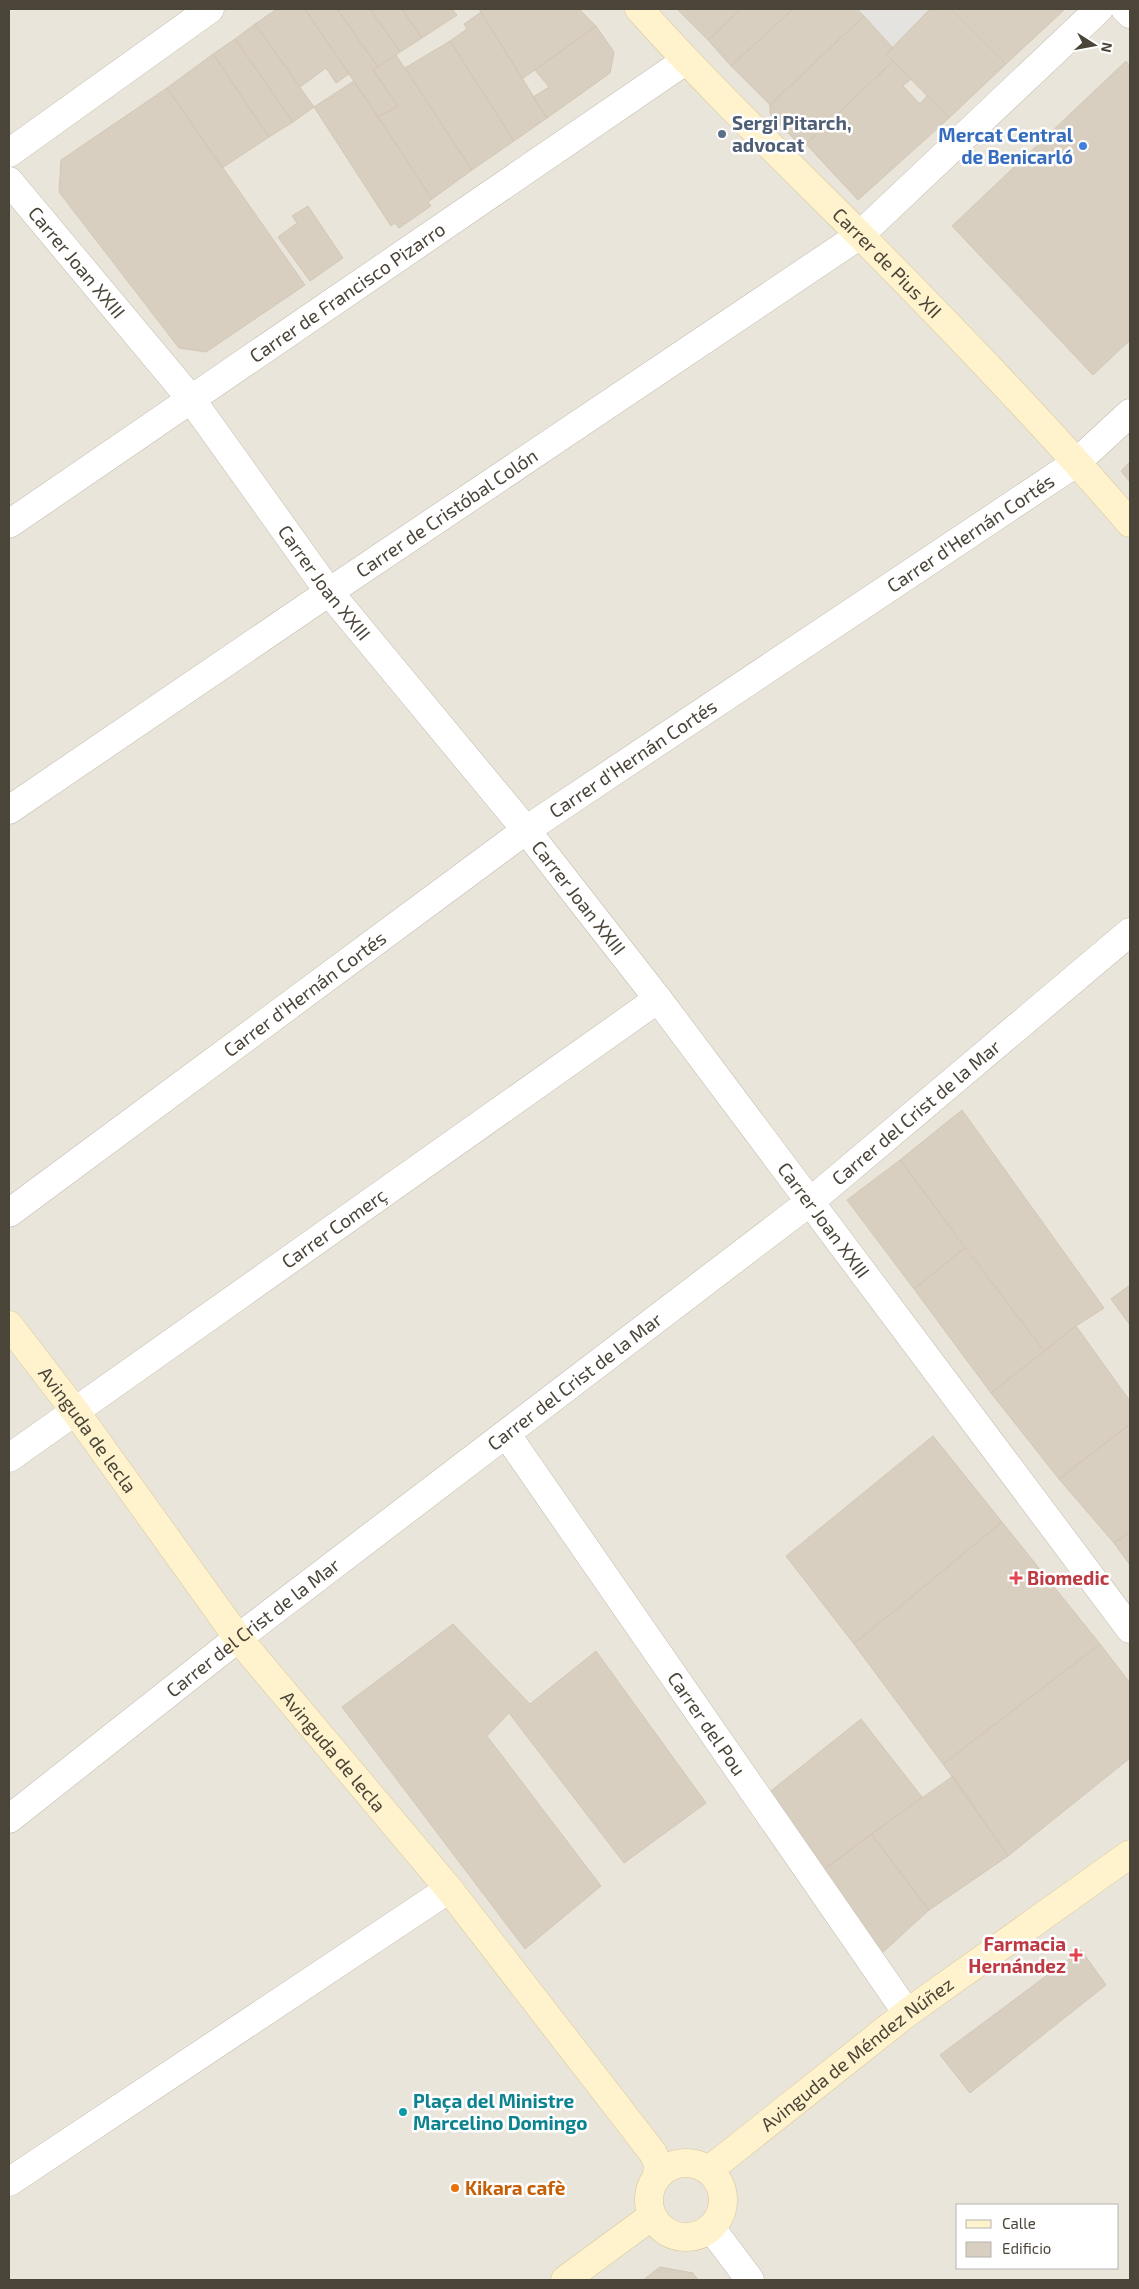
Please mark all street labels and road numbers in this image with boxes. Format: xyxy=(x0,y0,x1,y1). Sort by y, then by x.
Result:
street label: Carrer Joan XXIII xyxy=(24,201,131,323)
street label: Carrer de Pius XII xyxy=(828,203,947,322)
street label: Carrer de Francisco Pizarro xyxy=(245,217,449,367)
street label: Carrer de Cristóbal Colón xyxy=(351,443,542,582)
street label: Carrer d'Hernán Cortés xyxy=(882,469,1058,597)
street label: Carrer Joan XXIII xyxy=(274,520,376,645)
street label: Carrer d'Hernán Cortés xyxy=(545,694,721,822)
street label: Carrer Joan XXIII xyxy=(527,836,631,959)
street label: Carrer d'Hernán Cortés xyxy=(219,926,390,1061)
street label: Carrer del Crist de la Mar xyxy=(827,1034,1005,1190)
street label: Carrer Joan XXIII xyxy=(773,1157,875,1282)
street label: Carrer Comerç xyxy=(277,1183,391,1273)
street label: Carrer del Crist de la Mar xyxy=(482,1307,666,1455)
street label: Avinguda de lecla xyxy=(34,1362,142,1497)
street label: Carrer del Crist de la Mar xyxy=(161,1553,344,1702)
street label: Carrer del Pou xyxy=(663,1667,751,1780)
street label: Avinguda de lecla xyxy=(276,1686,391,1816)
street label: Avinguda de Méndez Núñez xyxy=(756,1972,958,2136)

